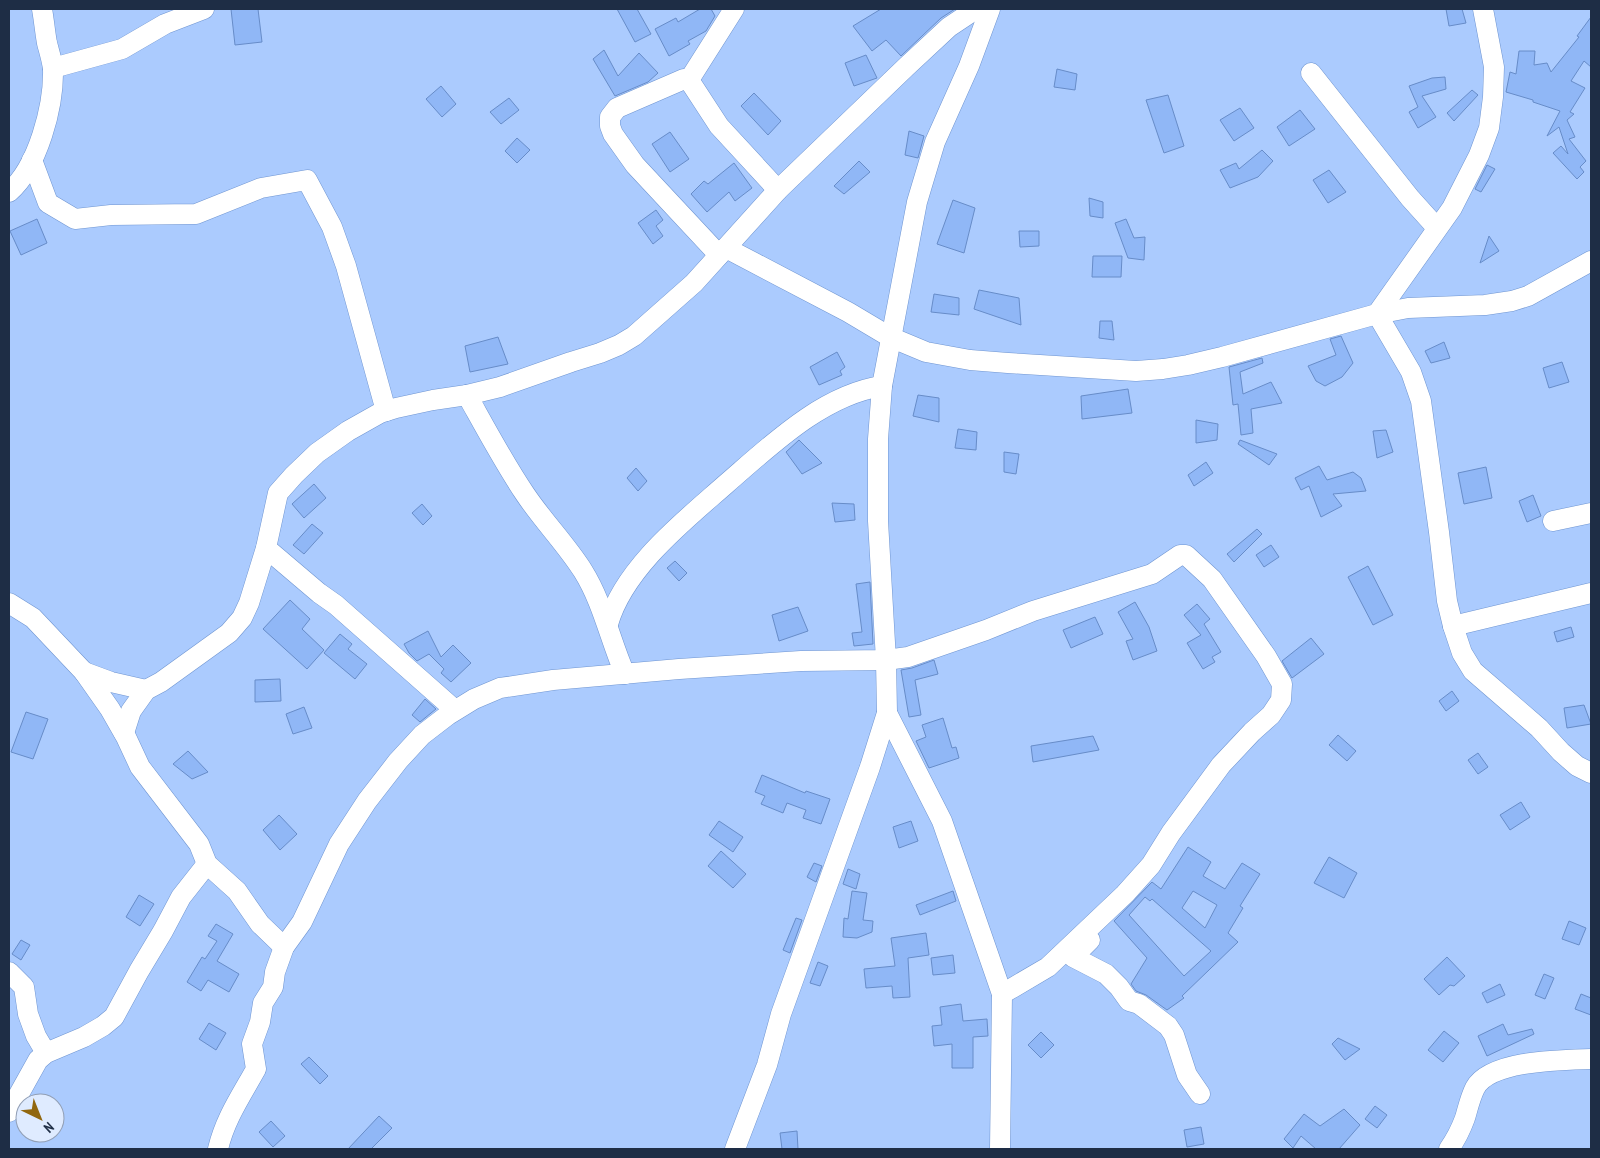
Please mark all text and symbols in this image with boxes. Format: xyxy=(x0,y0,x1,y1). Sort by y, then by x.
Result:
north arrow xyxy=(15,1093,65,1143)
text: N xyxy=(40,1118,58,1137)

